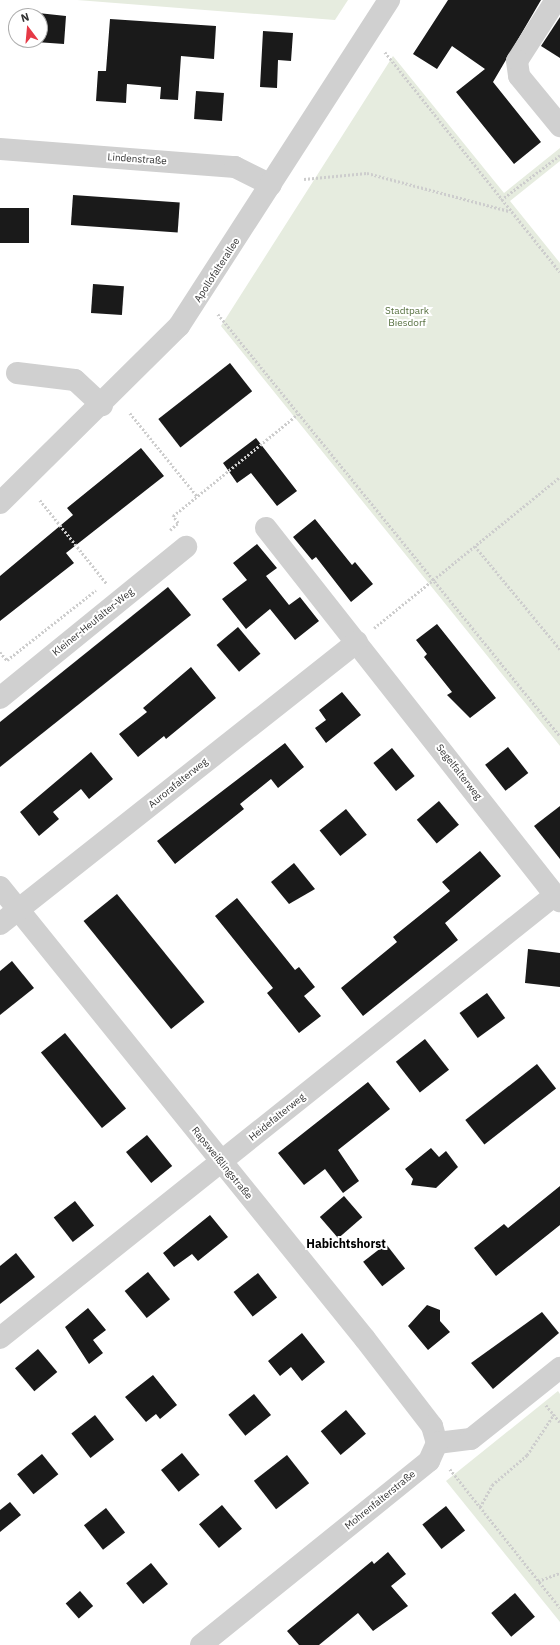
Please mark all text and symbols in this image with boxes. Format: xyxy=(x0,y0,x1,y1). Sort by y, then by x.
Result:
north arrow xyxy=(8,8,48,48)
text: N xyxy=(19,10,31,25)
street label: Lindenstraße xyxy=(107,151,167,167)
street label: Apollofalterallee xyxy=(192,236,242,304)
park label: Stadtpark Biesdorf xyxy=(385,304,429,328)
street label: Kleiner-Heufalter-Weg xyxy=(50,586,136,658)
street label: Segelfalterweg xyxy=(434,742,484,802)
street label: Aurorafalterweg xyxy=(146,755,210,811)
street label: Heidefalterweg xyxy=(247,1091,307,1143)
street label: Rapsweißlingstraße xyxy=(189,1124,255,1202)
district label: Habichtshorst xyxy=(306,1237,386,1251)
street label: Mohrenfalterstraße xyxy=(342,1468,418,1532)

